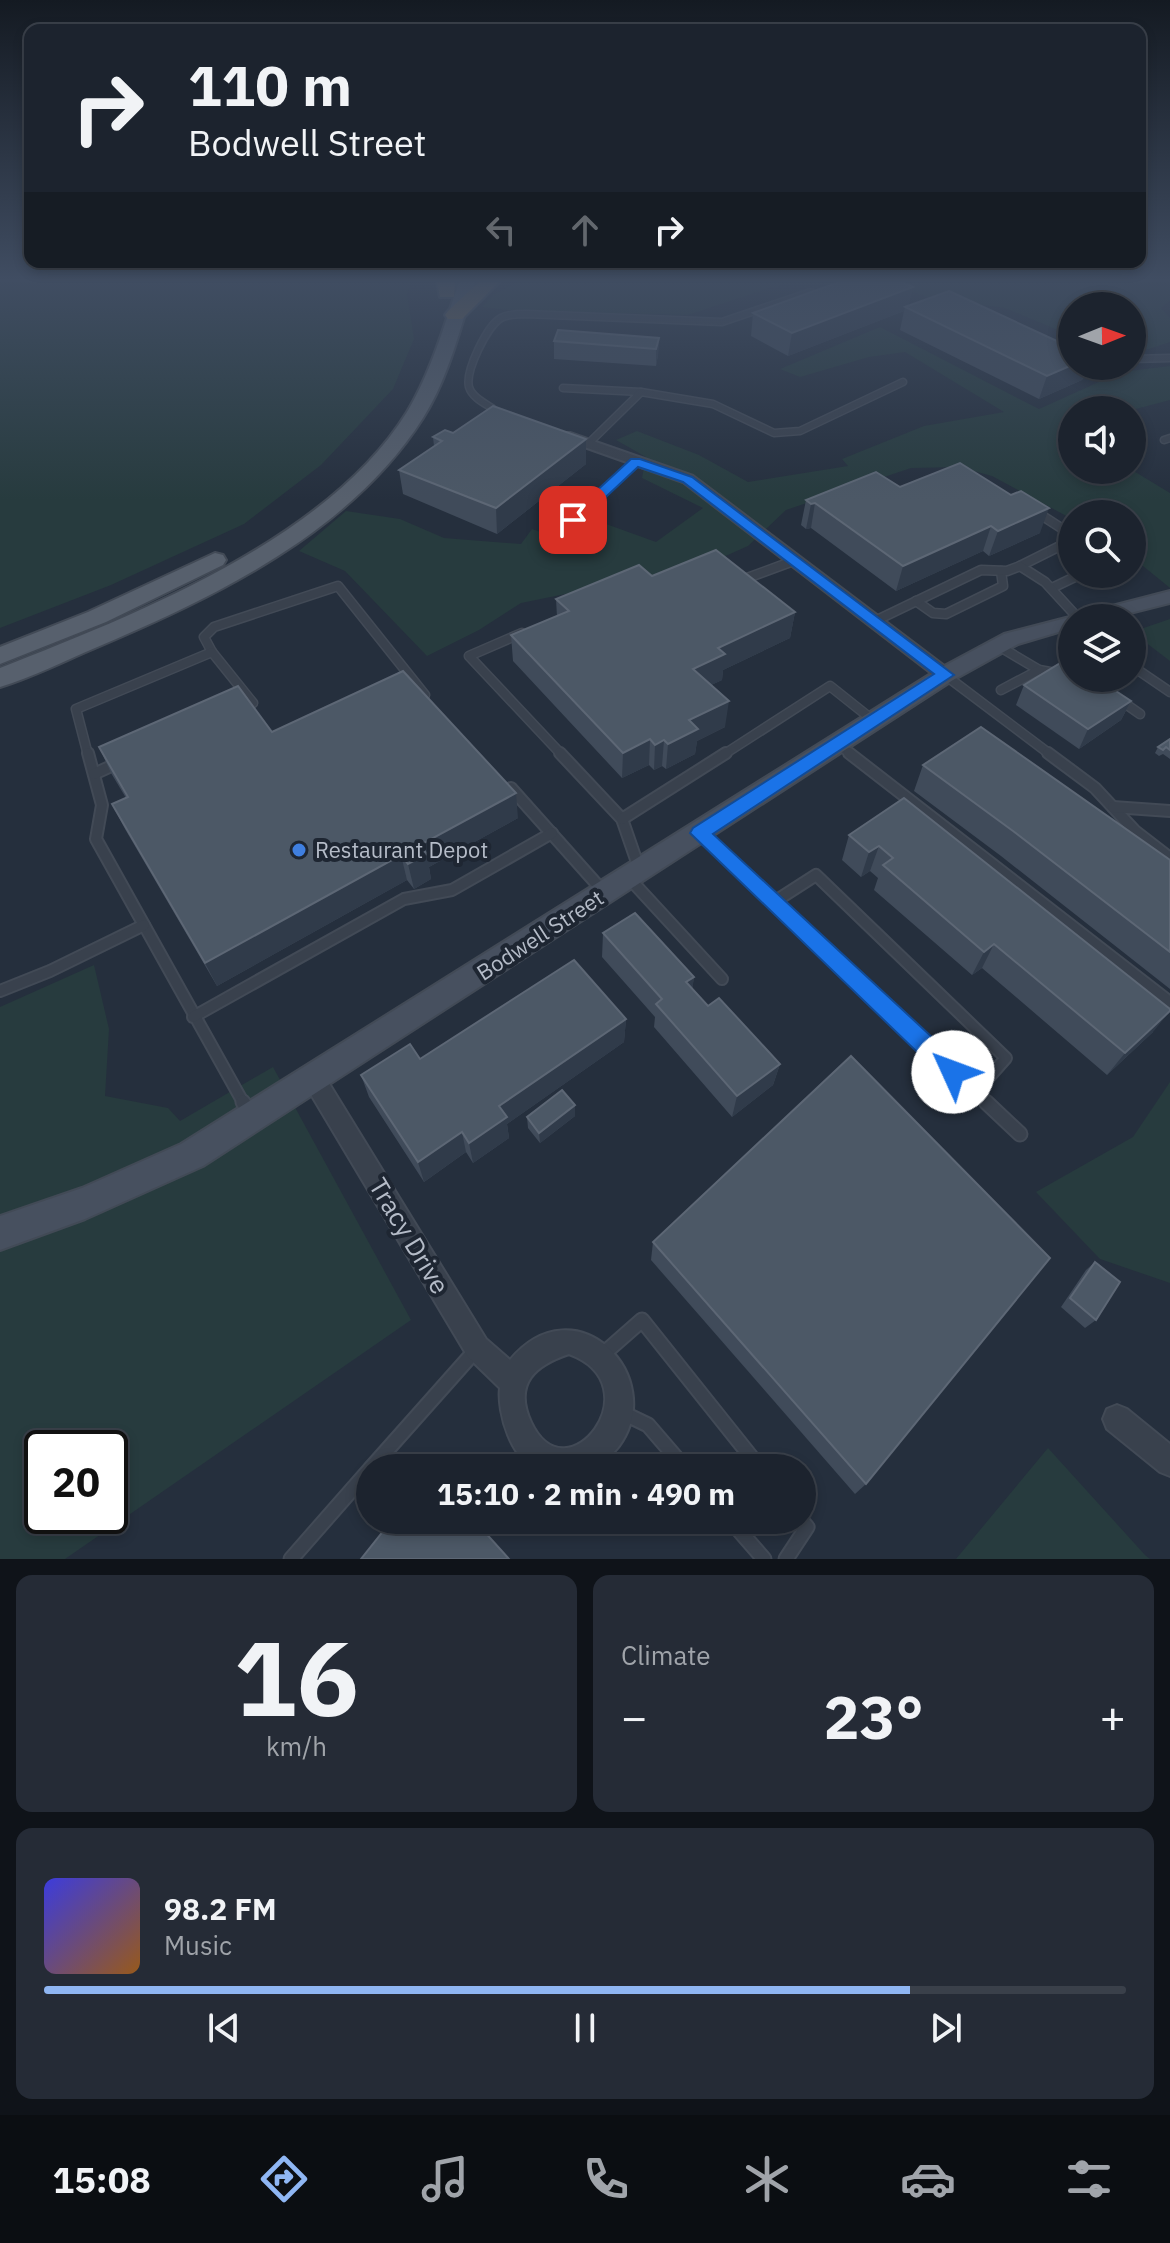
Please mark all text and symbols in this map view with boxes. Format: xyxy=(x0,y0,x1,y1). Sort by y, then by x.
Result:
text: 110 m xyxy=(188,49,352,121)
icon: right xyxy=(56,56,160,160)
text: Bodwell Street xyxy=(188,119,426,166)
icon: left xyxy=(479,208,523,252)
icon: ahead xyxy=(563,208,607,252)
icon: right xyxy=(647,208,691,252)
north arrow xyxy=(1058,292,1146,380)
map controls xyxy=(1058,292,1146,692)
button: sound xyxy=(1058,396,1146,484)
pin xyxy=(539,486,607,554)
icon: arrive xyxy=(551,498,595,542)
button: search xyxy=(1058,500,1146,588)
button: layers xyxy=(1058,604,1146,692)
place label: Restaurant Depot xyxy=(315,835,488,864)
marker: Restaurant Depot xyxy=(290,841,308,859)
street label: Bodwell Street xyxy=(471,883,609,986)
position arrow xyxy=(911,1030,995,1114)
street label: Tracy Drive xyxy=(362,1171,458,1300)
speed limit sign: 20 xyxy=(24,1430,128,1534)
text: 15:10 · 2 min · 490 m xyxy=(437,1474,735,1513)
text: 16 xyxy=(234,1609,359,1745)
text: Climate xyxy=(621,1638,711,1672)
text: 23° xyxy=(823,1677,924,1756)
text: − xyxy=(621,1688,647,1745)
text: + xyxy=(1100,1688,1126,1745)
text: km/h xyxy=(266,1729,327,1763)
text: 98.2 FM xyxy=(164,1889,277,1928)
text: Music xyxy=(164,1928,232,1962)
icon: previous xyxy=(202,2006,246,2050)
icon: pause xyxy=(563,2006,607,2050)
icon: next xyxy=(924,2006,968,2050)
icon: directions xyxy=(256,2151,312,2207)
icon: music xyxy=(417,2151,473,2207)
icon: phone xyxy=(578,2151,634,2207)
icon: climate xyxy=(739,2151,795,2207)
icon: car xyxy=(900,2151,956,2207)
icon: filters xyxy=(1061,2151,1117,2207)
text: 15:08 xyxy=(53,2156,151,2203)

